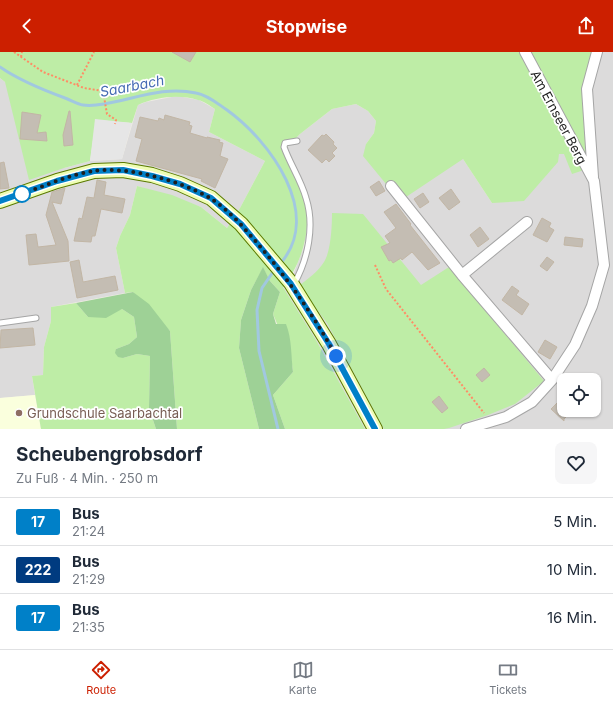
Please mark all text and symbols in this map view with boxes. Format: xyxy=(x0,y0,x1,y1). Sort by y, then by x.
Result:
icon: back xyxy=(16,15,38,37)
icon: share xyxy=(575,15,597,37)
text: Stopwise xyxy=(266,16,347,37)
street label: Am Ernseer Berg xyxy=(528,67,590,167)
water label: Saarbach xyxy=(98,71,165,100)
unlabelled marker xyxy=(13,185,31,203)
your location xyxy=(326,346,346,366)
map controls xyxy=(557,373,601,417)
button: locate xyxy=(557,373,601,417)
place label: Grundschule Saarbachtal xyxy=(27,405,182,421)
marker: Grundschule Saarbachtal xyxy=(14,408,24,418)
button: heart xyxy=(555,442,597,484)
text: Scheubengrobsdorf xyxy=(16,443,203,466)
text: Zu Fuß · 4 Min. · 250 m xyxy=(16,470,158,486)
text: Bus xyxy=(72,504,100,523)
text: 5 Min. xyxy=(553,512,597,531)
text: 17 xyxy=(31,513,45,530)
text: 21:24 xyxy=(72,523,105,539)
text: Bus xyxy=(72,552,100,571)
text: 10 Min. xyxy=(547,560,597,579)
text: 222 xyxy=(25,561,51,578)
text: 21:29 xyxy=(72,571,105,587)
text: Bus xyxy=(72,600,100,619)
text: 16 Min. xyxy=(547,608,597,627)
text: 17 xyxy=(31,609,45,626)
text: 21:35 xyxy=(72,619,105,635)
tab: Route xyxy=(86,659,116,697)
tab: Karte xyxy=(289,659,317,697)
tab: Tickets xyxy=(489,659,527,697)

